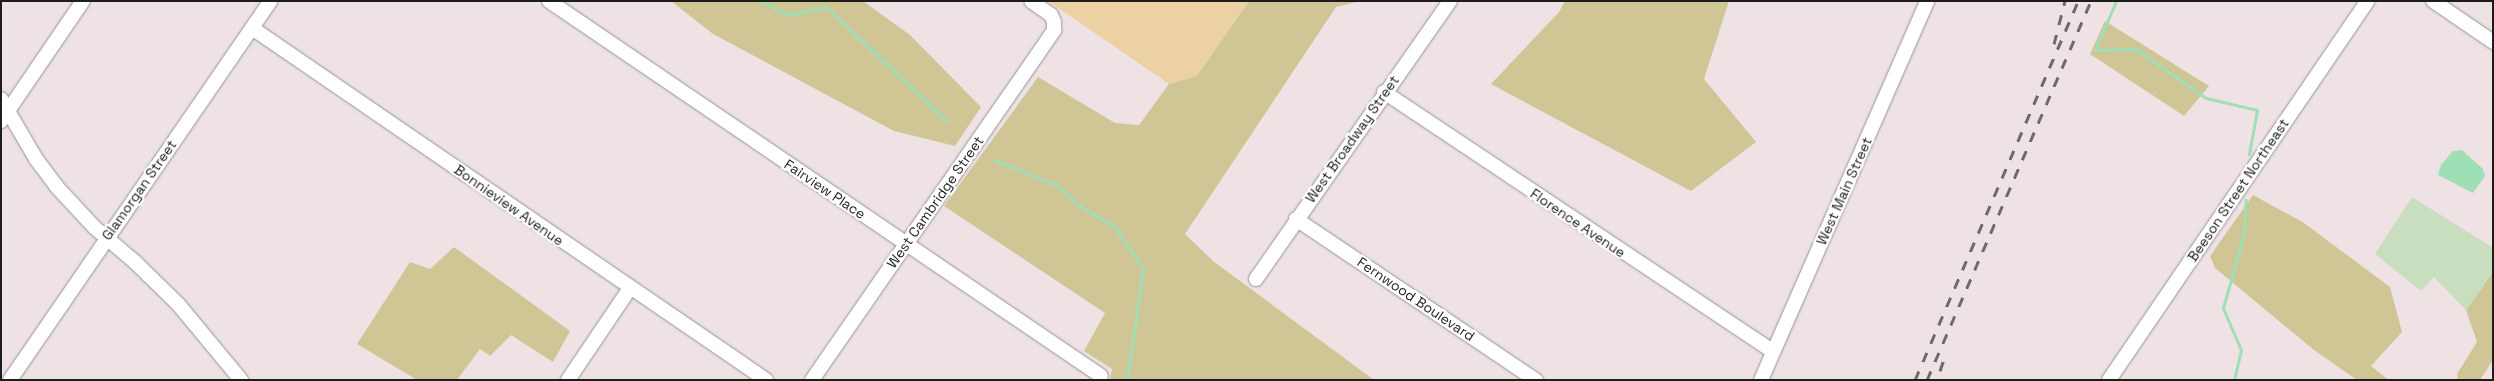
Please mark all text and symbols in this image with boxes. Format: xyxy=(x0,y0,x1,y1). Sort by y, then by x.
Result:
street label: West Broadway Street xyxy=(1302,72,1402,206)
street label: Beeson Street Northeast xyxy=(2184,115,2292,265)
street label: West Cambridge Street xyxy=(883,133,987,271)
street label: West Main Street xyxy=(1813,135,1875,247)
street label: Glamorgan Street xyxy=(98,137,180,243)
street label: Fairview Place xyxy=(781,156,869,222)
street label: Bonnieview Avenue xyxy=(451,161,567,249)
street label: Florence Avenue xyxy=(1527,185,1629,261)
street label: Fernwood Boulevard xyxy=(1354,253,1478,345)

